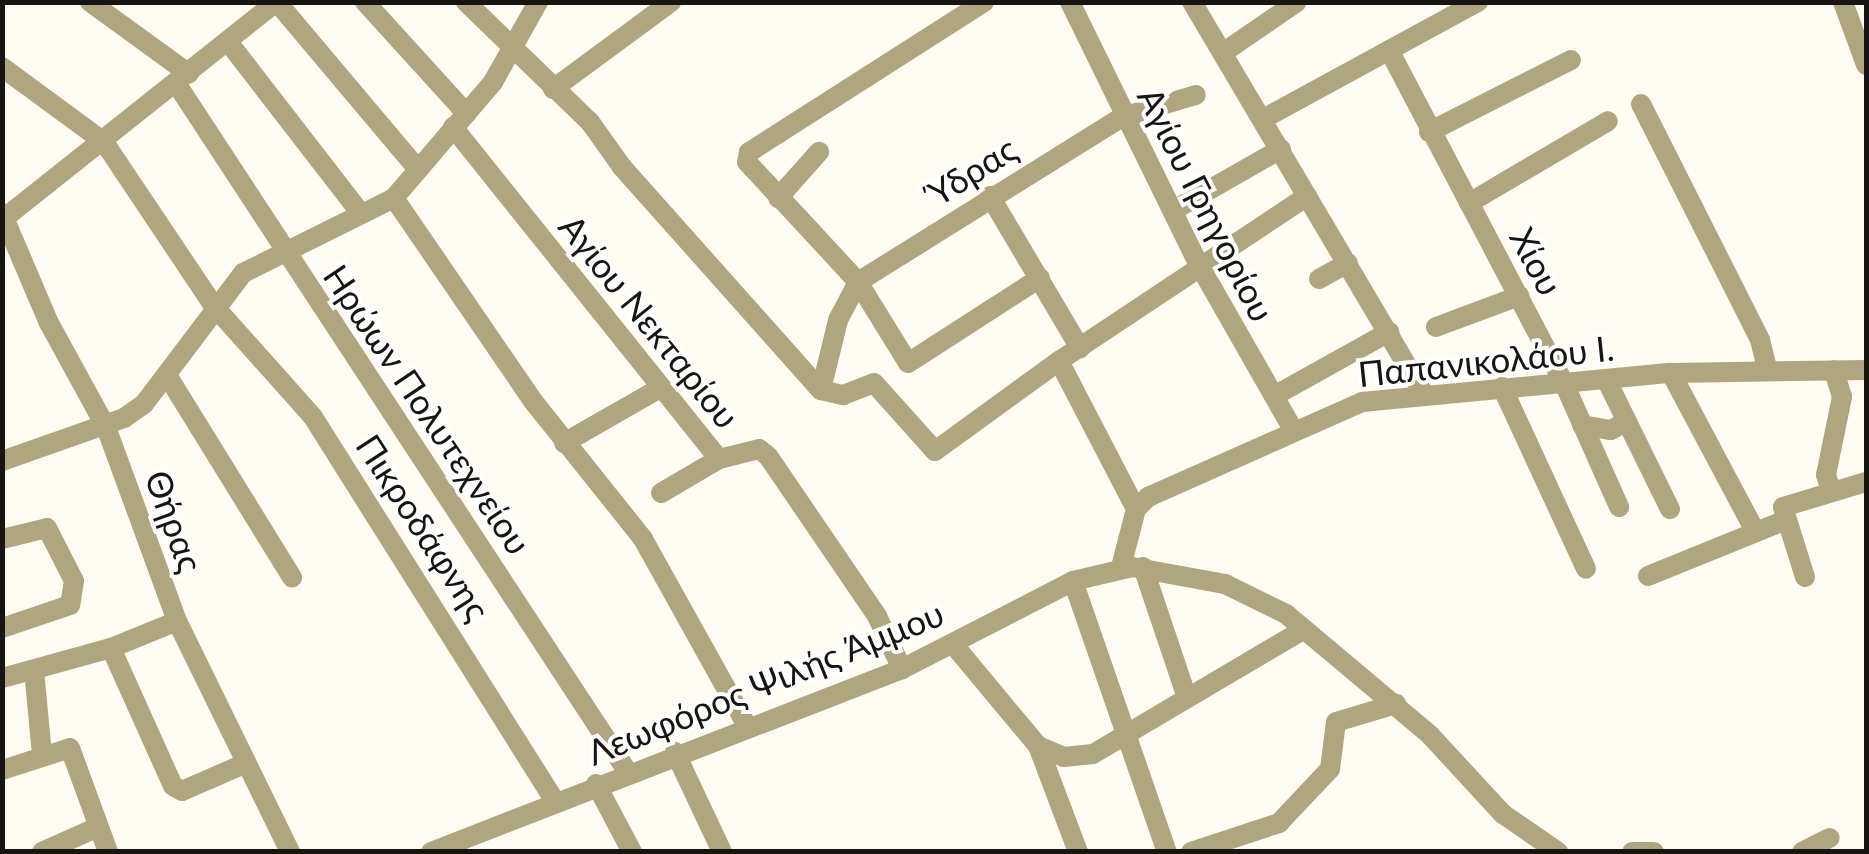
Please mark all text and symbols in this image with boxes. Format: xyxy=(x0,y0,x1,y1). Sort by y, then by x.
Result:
street label: Αγίου Γρηγορίου xyxy=(1130,80,1284,328)
street label: Ύδρας xyxy=(920,127,1024,213)
street label: Αγίου Νεκταρίου xyxy=(551,206,749,436)
street label: Χίου xyxy=(1502,220,1572,302)
street label: Ηρώων Πολυτεχνείου xyxy=(316,256,540,562)
street label: Παπανικολάου Ι. xyxy=(1356,326,1616,394)
street label: Πικροδάφνης xyxy=(348,426,500,628)
street label: Θήρας xyxy=(137,464,213,578)
street label: Λεωφόρος Ψιλής Άμμου xyxy=(580,591,950,773)

